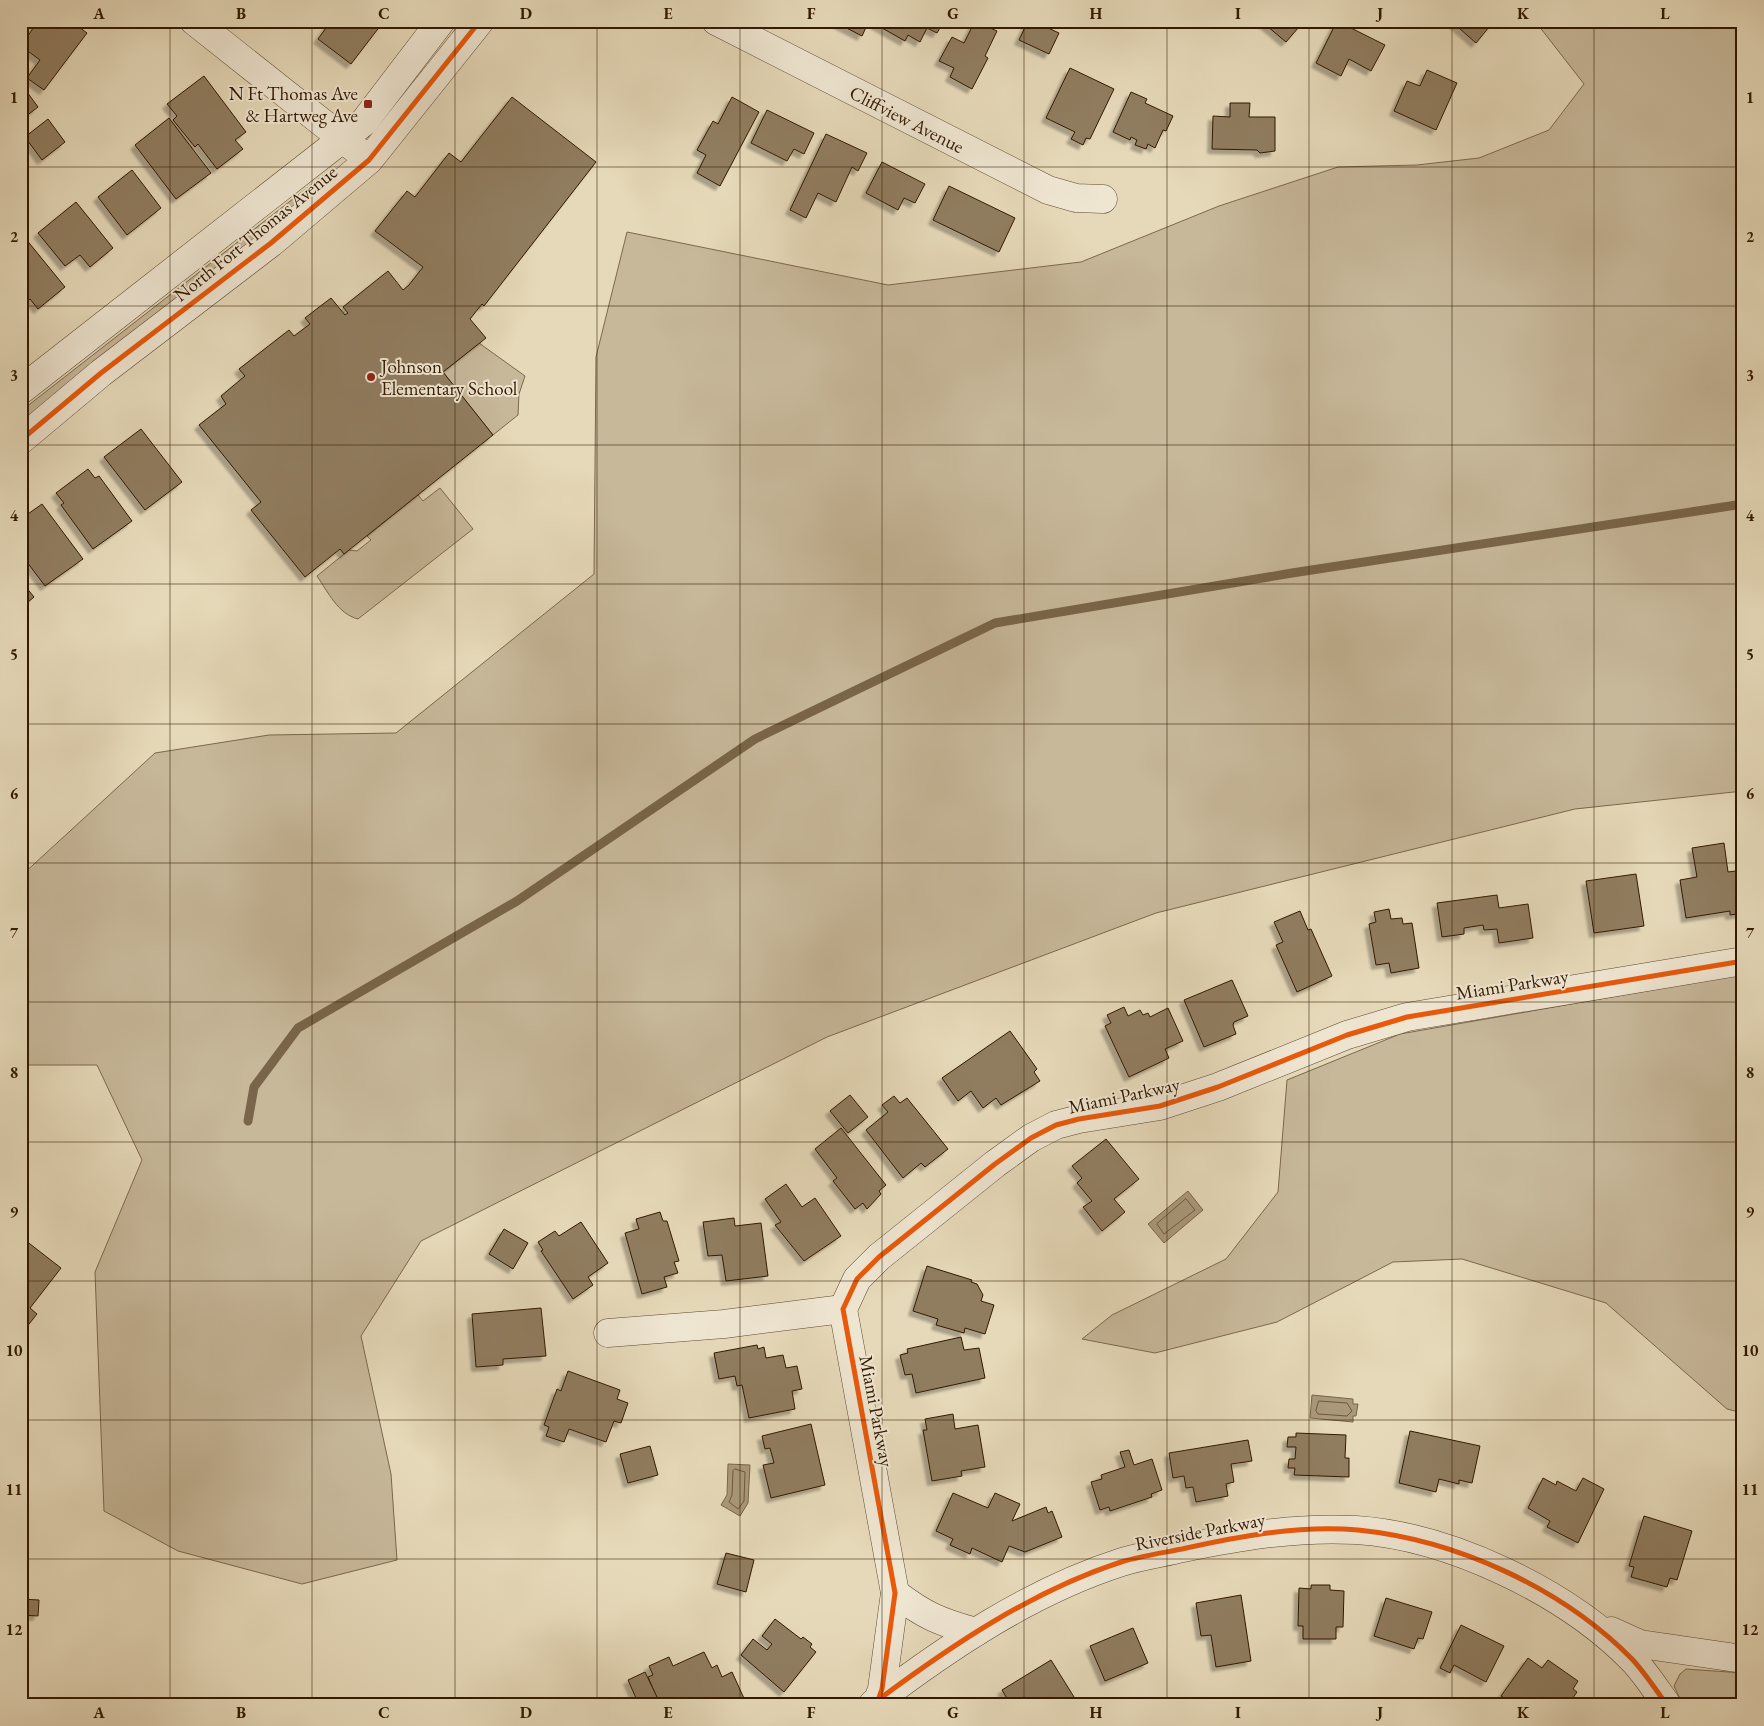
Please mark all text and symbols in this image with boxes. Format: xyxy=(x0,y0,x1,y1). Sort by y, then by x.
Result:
text: A xyxy=(92,3,105,24)
text: B xyxy=(236,3,246,24)
text: C xyxy=(378,3,390,24)
text: D xyxy=(520,3,532,24)
text: E xyxy=(663,3,673,24)
text: F xyxy=(807,3,816,24)
text: G xyxy=(947,3,959,24)
text: H xyxy=(1090,3,1103,24)
text: I xyxy=(1235,3,1241,24)
text: J xyxy=(1375,3,1383,24)
text: K xyxy=(1517,3,1530,24)
text: L xyxy=(1660,3,1670,24)
street label: Cliffview Avenue xyxy=(845,80,968,159)
place label: N Ft Thomas Ave & Hartweg Ave xyxy=(229,81,358,128)
text: 1 xyxy=(10,87,18,108)
text: 1 xyxy=(1746,87,1754,108)
marker: N Ft Thomas Ave & Hartweg Ave xyxy=(362,98,374,110)
street label: North Fort Thomas Avenue xyxy=(168,160,342,307)
text: 2 xyxy=(10,226,19,247)
text: 2 xyxy=(1746,226,1755,247)
place label: Johnson Elementary School xyxy=(379,354,518,401)
text: 3 xyxy=(10,365,18,386)
text: 3 xyxy=(1746,365,1754,386)
marker: Johnson Elementary School xyxy=(365,371,377,383)
text: 4 xyxy=(10,505,19,526)
text: 4 xyxy=(1746,505,1755,526)
text: 5 xyxy=(10,644,18,665)
text: 5 xyxy=(1746,644,1754,665)
text: 6 xyxy=(10,783,19,804)
text: 6 xyxy=(1746,783,1755,804)
text: 7 xyxy=(10,922,19,943)
text: 7 xyxy=(1746,922,1755,943)
street label: Miami Parkway xyxy=(1454,963,1571,1006)
text: 8 xyxy=(10,1062,18,1083)
text: 8 xyxy=(1746,1062,1754,1083)
street label: Miami Parkway xyxy=(1066,1071,1183,1120)
text: 9 xyxy=(10,1201,19,1222)
text: 9 xyxy=(1746,1201,1755,1222)
text: 10 xyxy=(6,1340,23,1361)
text: 10 xyxy=(1742,1340,1759,1361)
street label: Miami Parkway xyxy=(853,1353,900,1470)
text: 11 xyxy=(6,1479,22,1500)
text: 11 xyxy=(1742,1479,1758,1500)
street label: Riverside Parkway xyxy=(1133,1506,1268,1556)
text: 12 xyxy=(6,1619,23,1640)
text: 12 xyxy=(1742,1619,1759,1640)
text: A xyxy=(92,1702,105,1723)
text: B xyxy=(236,1702,246,1723)
text: C xyxy=(378,1702,390,1723)
text: D xyxy=(520,1702,532,1723)
text: E xyxy=(663,1702,673,1723)
text: F xyxy=(807,1702,816,1723)
text: G xyxy=(947,1702,959,1723)
text: H xyxy=(1090,1702,1103,1723)
text: I xyxy=(1235,1702,1241,1723)
text: J xyxy=(1375,1702,1383,1723)
text: K xyxy=(1517,1702,1530,1723)
text: L xyxy=(1660,1702,1670,1723)

